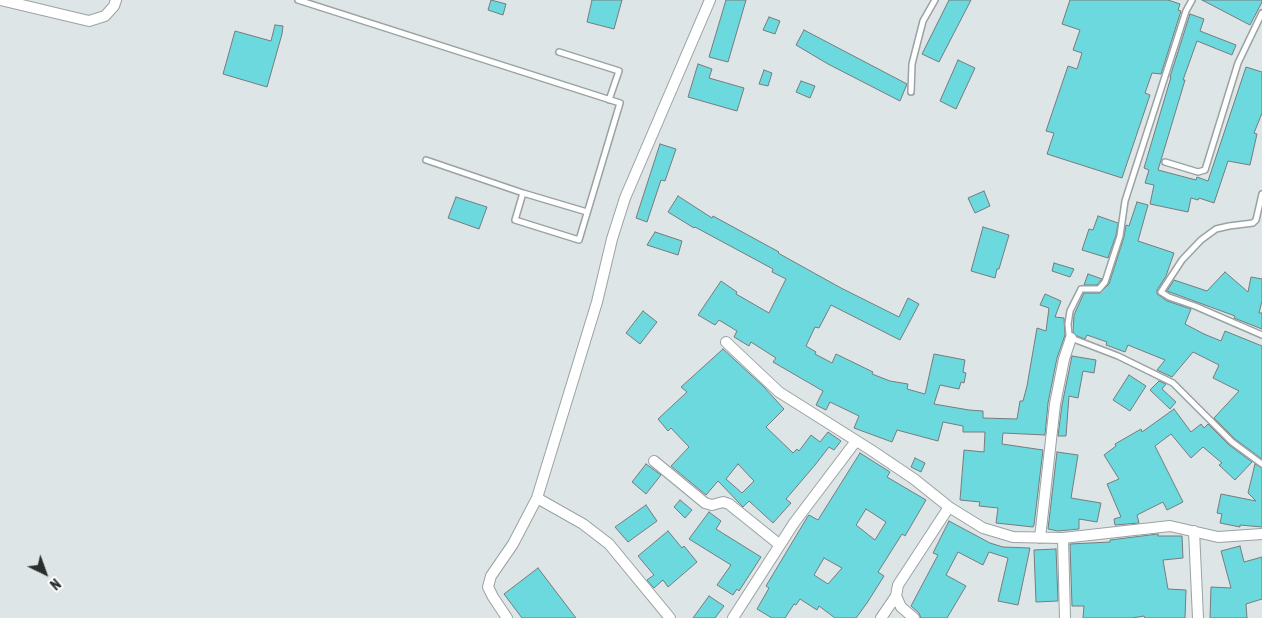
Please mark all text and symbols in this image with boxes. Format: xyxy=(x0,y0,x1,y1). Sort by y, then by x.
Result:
north arrow xyxy=(20,548,70,598)
text: N xyxy=(47,575,63,593)

